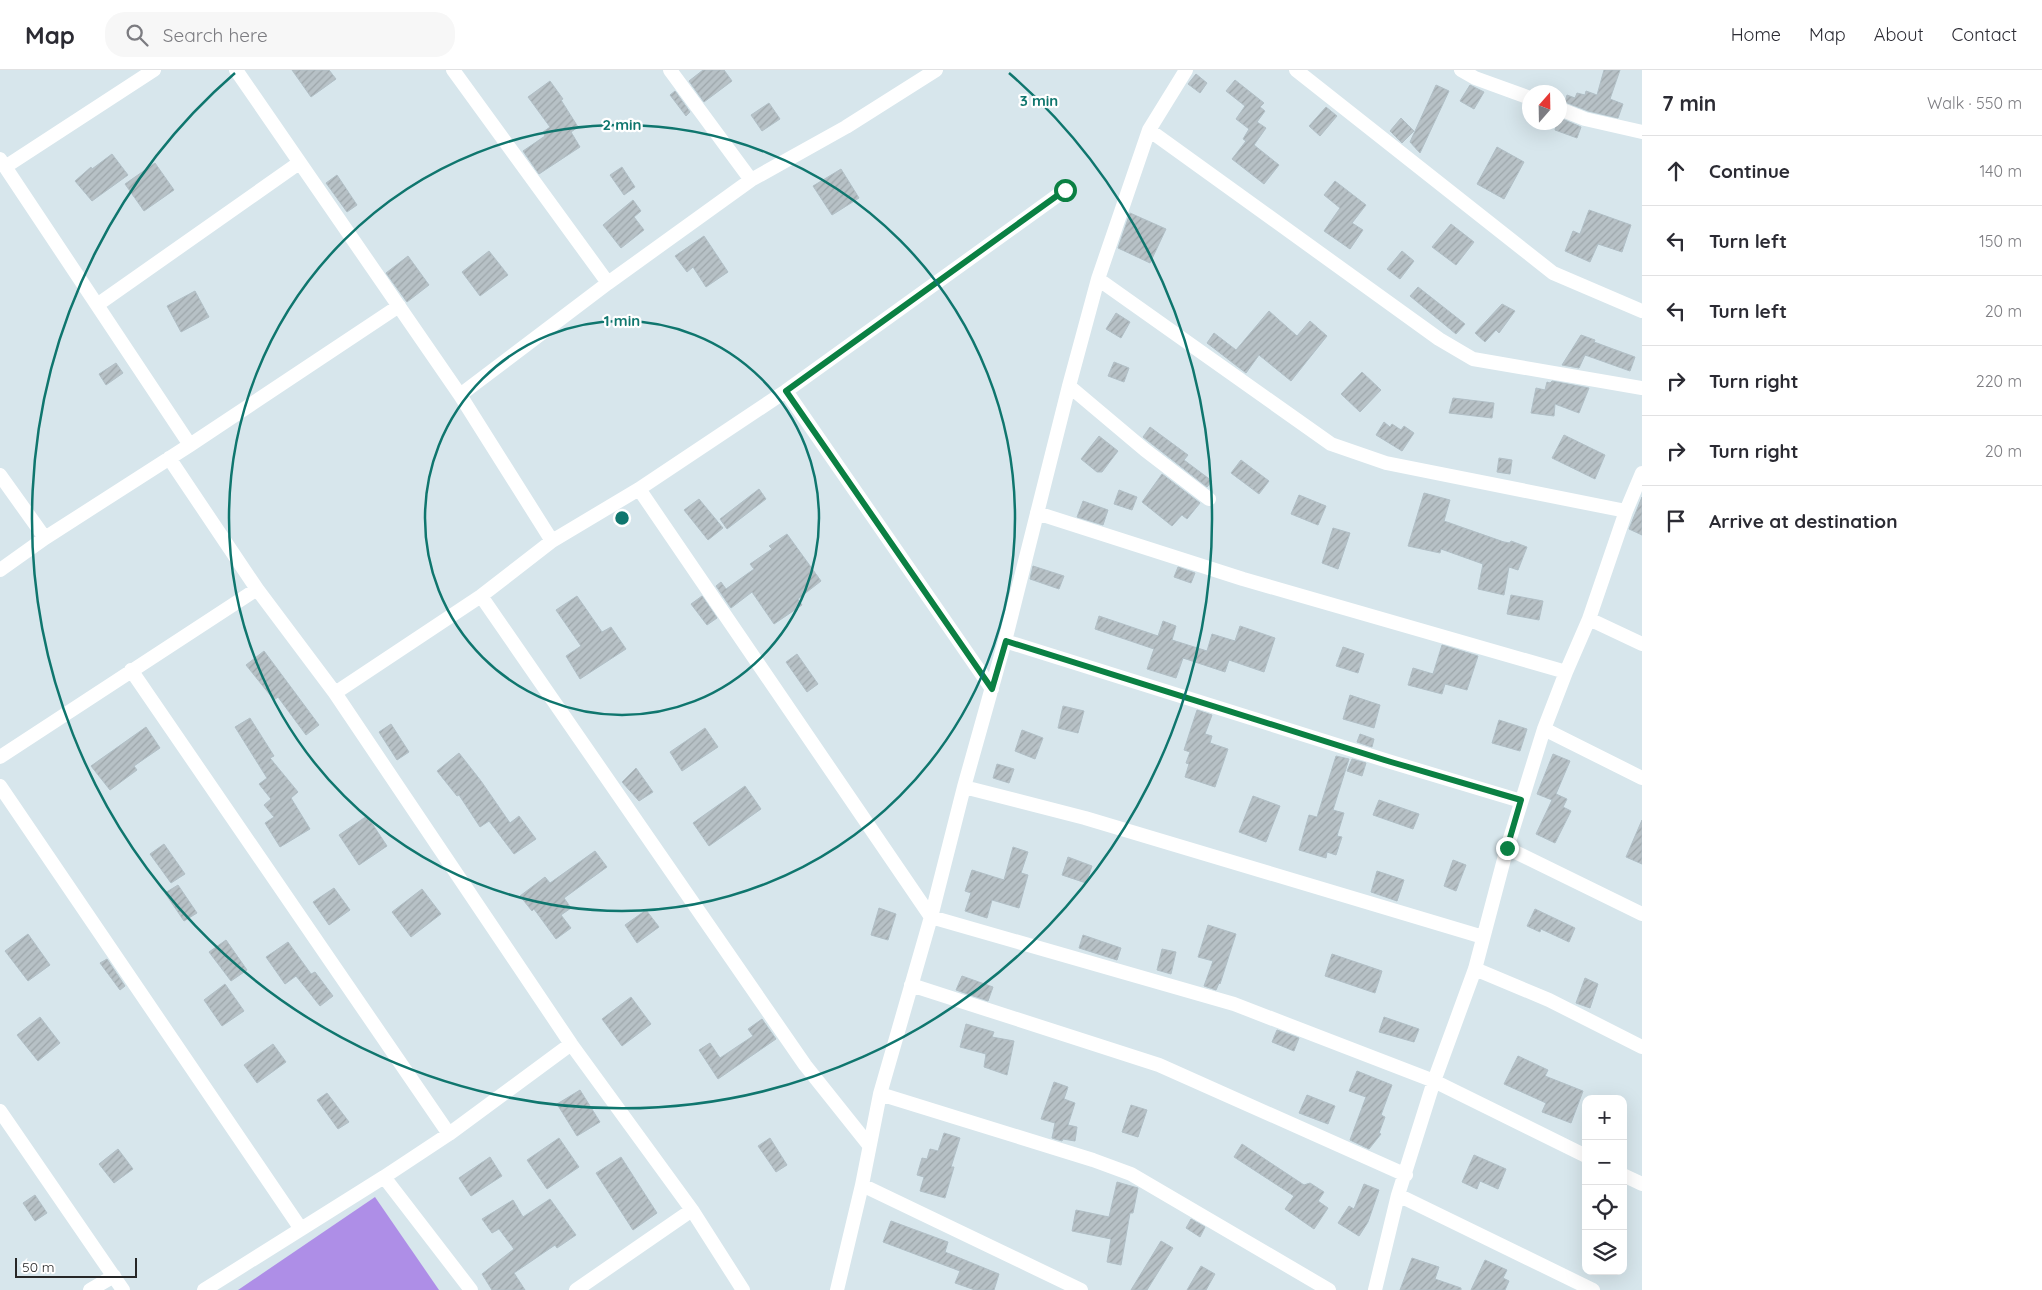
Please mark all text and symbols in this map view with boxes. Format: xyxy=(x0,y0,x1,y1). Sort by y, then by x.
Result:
search box xyxy=(105,12,455,57)
text: Map xyxy=(25,20,75,50)
icon: search xyxy=(123,21,151,49)
text: Search here xyxy=(163,23,268,47)
text: Home xyxy=(1731,23,1781,46)
text: Map xyxy=(1809,23,1846,46)
text: About xyxy=(1874,23,1924,46)
text: Contact xyxy=(1952,23,2017,46)
north arrow xyxy=(1522,85,1567,130)
text: 7 min xyxy=(1662,90,1716,116)
text: 3 min xyxy=(1020,91,1058,110)
text: Walk · 550 m xyxy=(1927,93,2022,113)
text: 2 min xyxy=(602,115,642,134)
icon: ahead xyxy=(1662,157,1690,185)
text: Continue xyxy=(1709,159,1790,183)
text: 140 m xyxy=(1979,161,2022,181)
route start xyxy=(1054,179,1077,202)
icon: left xyxy=(1662,227,1690,255)
text: Turn left xyxy=(1709,229,1787,253)
text: 150 m xyxy=(1979,231,2022,251)
icon: left xyxy=(1662,297,1690,325)
text: Turn left xyxy=(1709,299,1787,323)
text: 20 m xyxy=(1985,301,2022,321)
text: 1 min xyxy=(604,311,640,330)
icon: right xyxy=(1662,367,1690,395)
text: Turn right xyxy=(1709,369,1798,393)
text: 220 m xyxy=(1976,371,2022,391)
icon: right xyxy=(1662,437,1690,465)
text: Turn right xyxy=(1709,439,1798,463)
text: 20 m xyxy=(1985,441,2022,461)
icon: arrive xyxy=(1662,507,1690,535)
centre of rings xyxy=(613,509,631,527)
text: Arrive at destination xyxy=(1709,509,1898,533)
route end xyxy=(1496,837,1519,860)
map controls xyxy=(1582,1095,1627,1275)
button: + xyxy=(1582,1095,1627,1140)
button: − xyxy=(1582,1140,1627,1185)
button: locate xyxy=(1582,1185,1627,1230)
button: layers xyxy=(1582,1230,1627,1275)
scale bar xyxy=(15,1255,138,1278)
text: 50 m xyxy=(22,1258,55,1276)

